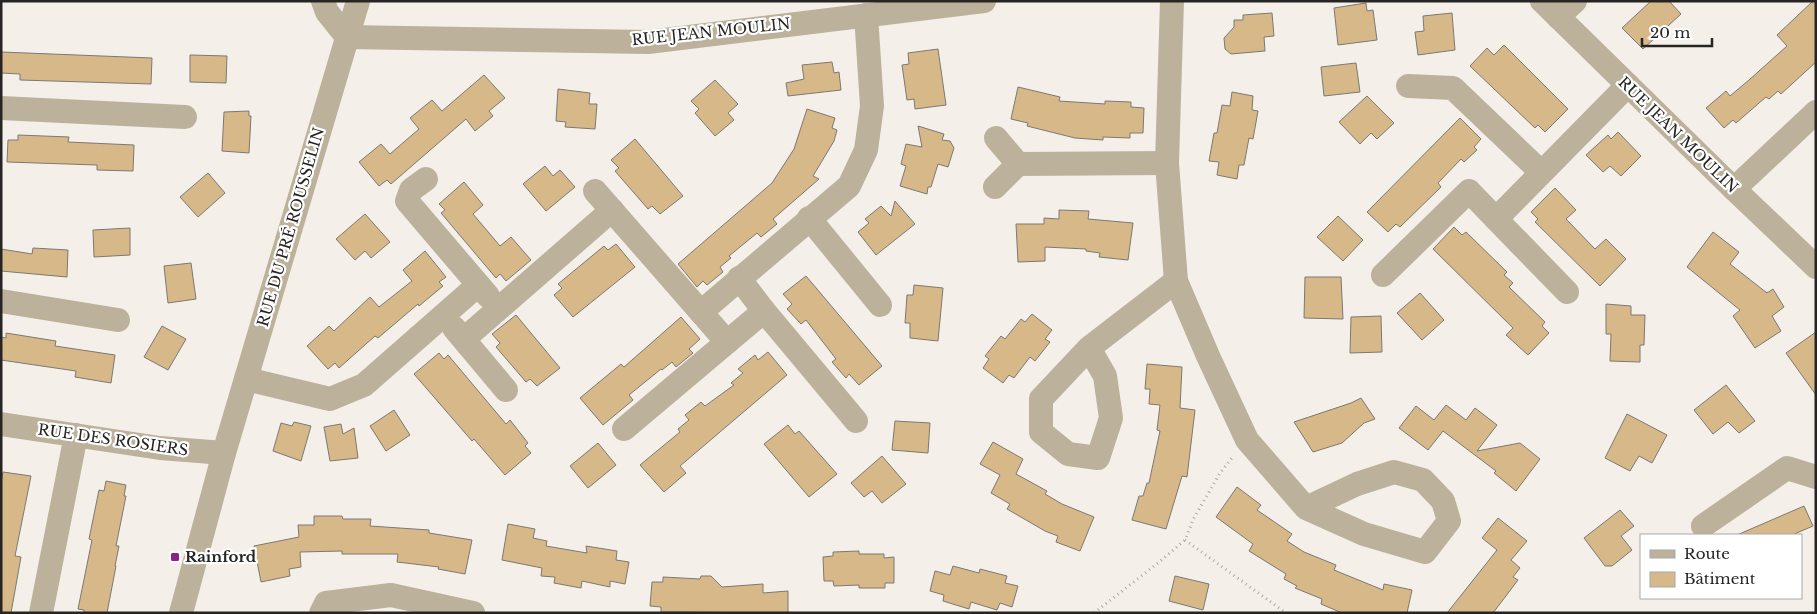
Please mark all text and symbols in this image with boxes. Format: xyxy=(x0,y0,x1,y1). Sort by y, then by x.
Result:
street label: RUE JEAN MOULIN xyxy=(631,14,791,49)
scale bar xyxy=(1642,15,1712,47)
text: 20 m xyxy=(1650,23,1690,42)
street label: RUE JEAN MOULIN xyxy=(1614,72,1742,197)
street label: RUE DU PRÉ ROUSSELIN xyxy=(253,125,328,329)
street label: RUE DES ROSIERS xyxy=(37,420,189,459)
legend xyxy=(1640,534,1802,599)
text: Route xyxy=(1684,544,1730,563)
place label: Rainford xyxy=(185,547,257,566)
marker: Rainford xyxy=(169,551,181,563)
text: Bâtiment xyxy=(1684,569,1756,588)

